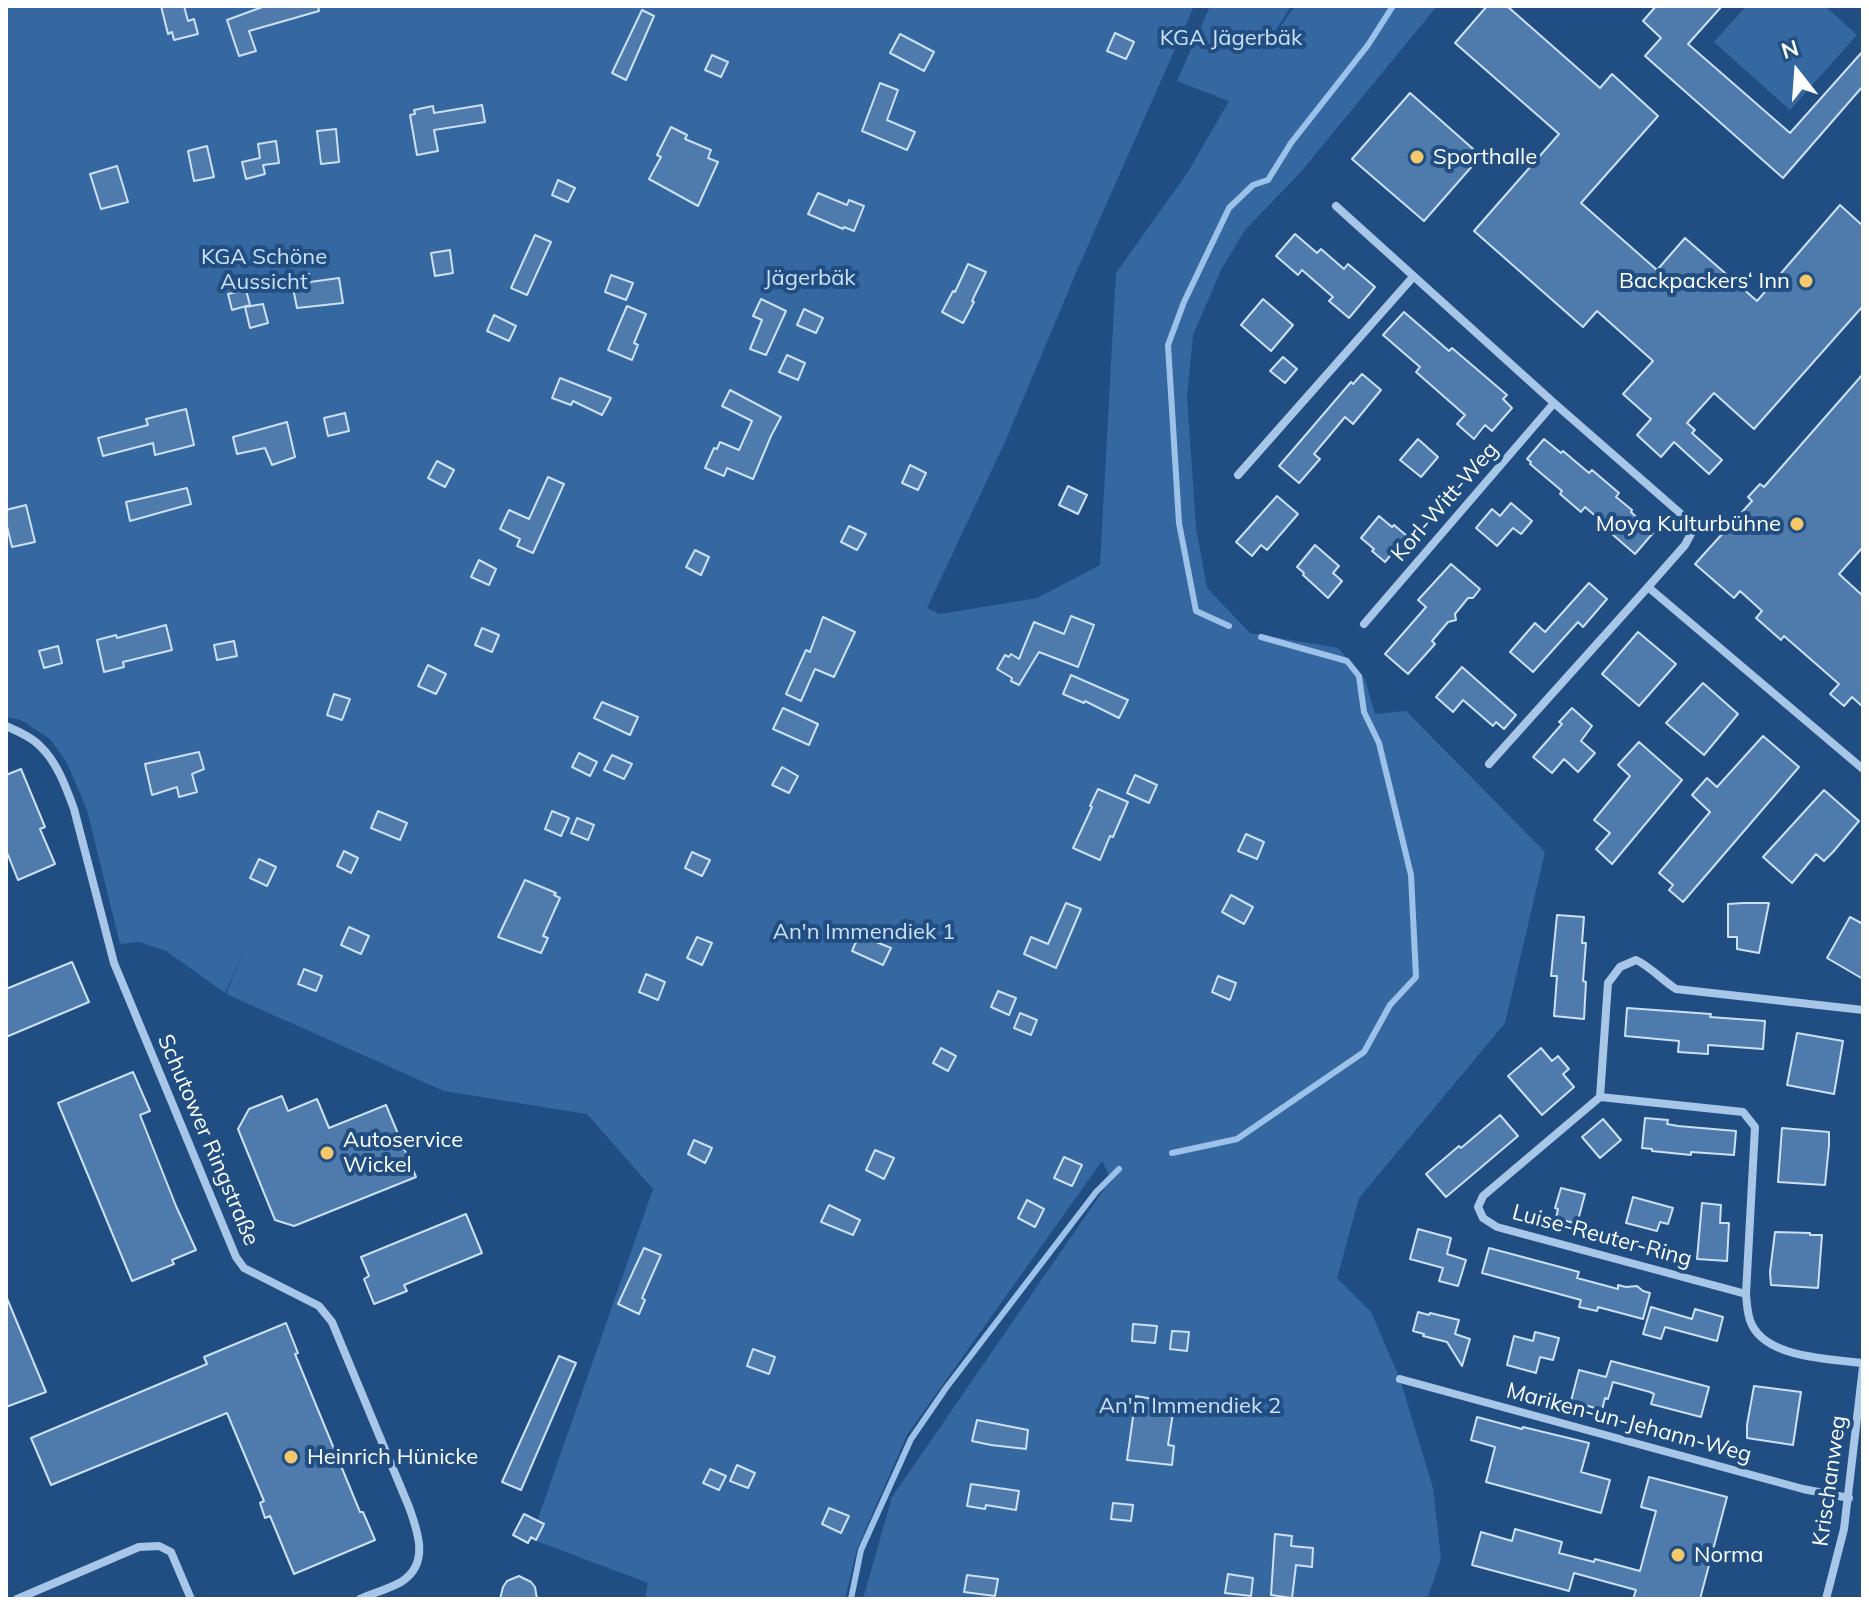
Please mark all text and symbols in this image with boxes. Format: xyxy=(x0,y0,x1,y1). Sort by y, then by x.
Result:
park label: KGA Jägerbäk xyxy=(1160,25,1302,51)
north arrow xyxy=(1757,32,1837,112)
text: N xyxy=(1778,33,1802,65)
place label: Sporthalle xyxy=(1433,144,1537,170)
marker: Sporthalle xyxy=(1408,148,1426,166)
park label: KGA Schöne Aussicht xyxy=(201,244,327,296)
park label: Jägerbäk xyxy=(764,265,856,291)
place label: Backpackers‘ Inn xyxy=(1619,268,1790,294)
marker: Backpackers‘ Inn xyxy=(1797,272,1815,290)
street label: Korl-Witt-Weg xyxy=(1386,437,1504,567)
place label: Moya Kulturbühne xyxy=(1596,511,1781,537)
marker: Moya Kulturbühne xyxy=(1788,515,1806,533)
park label: An'n Immendiek 1 xyxy=(773,919,955,945)
street label: Schutower Ringstraße xyxy=(152,1030,264,1250)
place label: Autoservice Wickel xyxy=(343,1127,463,1178)
marker: Autoservice Wickel xyxy=(318,1144,336,1162)
street label: Luise-Reuter-Ring xyxy=(1509,1199,1695,1273)
street label: Mariken-un-Jehann-Weg xyxy=(1503,1378,1755,1468)
park label: An'n Immendiek 2 xyxy=(1099,1393,1281,1419)
street label: Krischanweg xyxy=(1808,1414,1852,1548)
place label: Heinrich Hünicke xyxy=(307,1444,478,1470)
marker: Heinrich Hünicke xyxy=(282,1448,300,1466)
place label: Norma xyxy=(1694,1542,1763,1568)
marker: Norma xyxy=(1669,1546,1687,1564)

